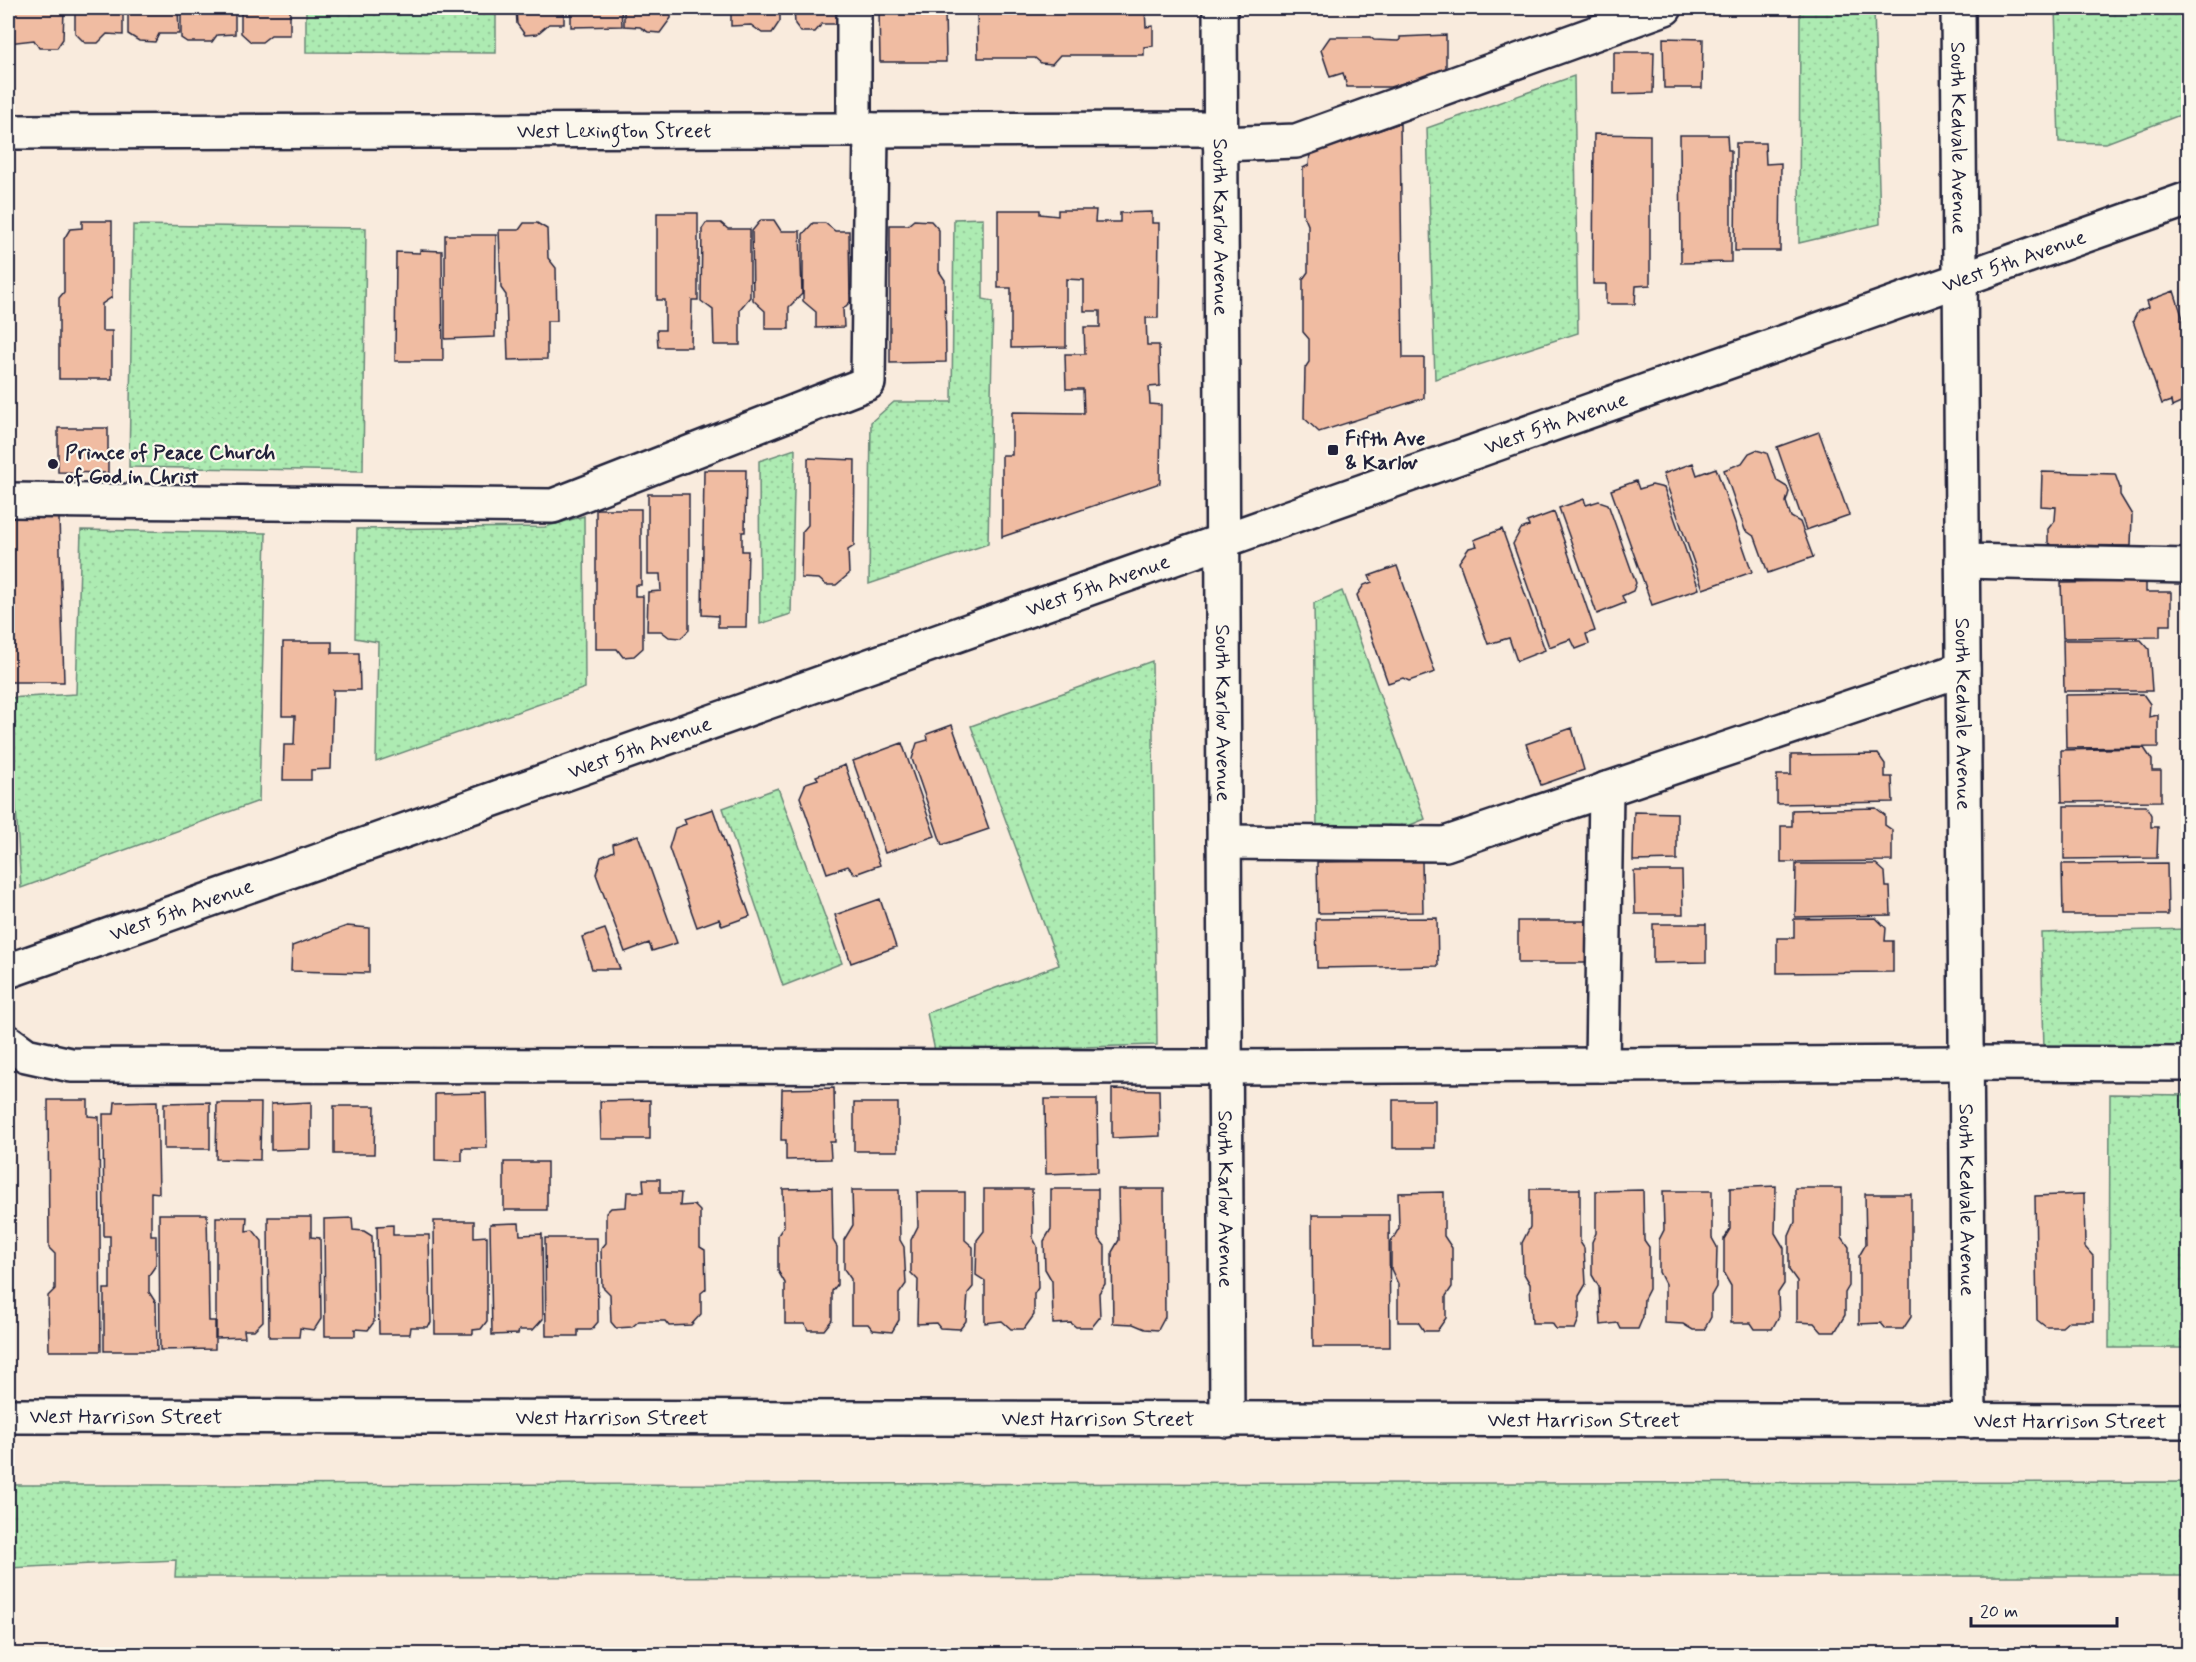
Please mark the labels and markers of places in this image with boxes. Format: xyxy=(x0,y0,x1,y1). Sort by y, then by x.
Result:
place label: Fifth Ave & Karlov xyxy=(1345,425,1425,477)
place label: Prince of Peace Church of God in Christ xyxy=(65,439,276,491)
marker: Fifth Ave & Karlov xyxy=(1326,443,1340,457)
marker: Prince of Peace Church of God in Christ xyxy=(46,457,60,471)

